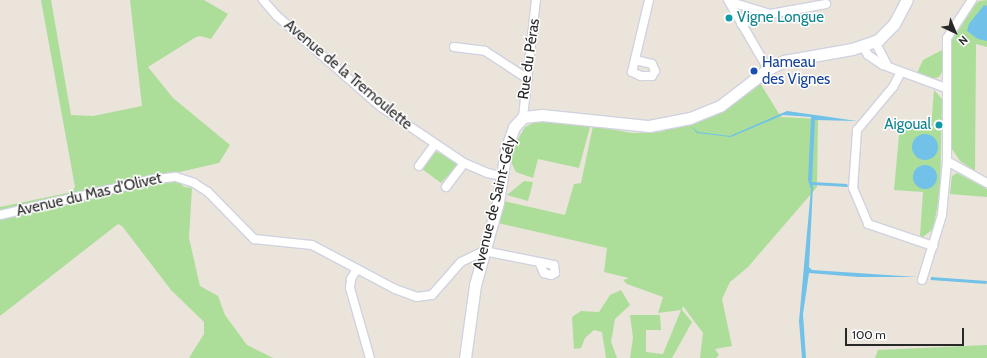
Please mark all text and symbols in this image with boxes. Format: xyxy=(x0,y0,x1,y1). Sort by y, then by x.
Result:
place label: Vigne Longue xyxy=(737,9,824,27)
north arrow xyxy=(935,12,975,52)
marker: Vigne Longue xyxy=(724,13,734,23)
street label: Avenue de la Tremoulette xyxy=(280,16,416,134)
street label: Rue du Péras xyxy=(514,17,544,101)
text: N xyxy=(956,33,971,48)
place label: Hameau des Vignes xyxy=(762,53,830,88)
marker: Hameau des Vignes xyxy=(749,66,759,76)
place label: Aigoual xyxy=(884,116,931,134)
marker: Aigoual xyxy=(934,120,944,130)
street label: Avenue de Saint-Gély xyxy=(470,134,520,272)
street label: Avenue du Mas d'Olivet xyxy=(15,170,163,220)
scale bar xyxy=(847,320,966,346)
text: 100 m xyxy=(852,327,886,342)

